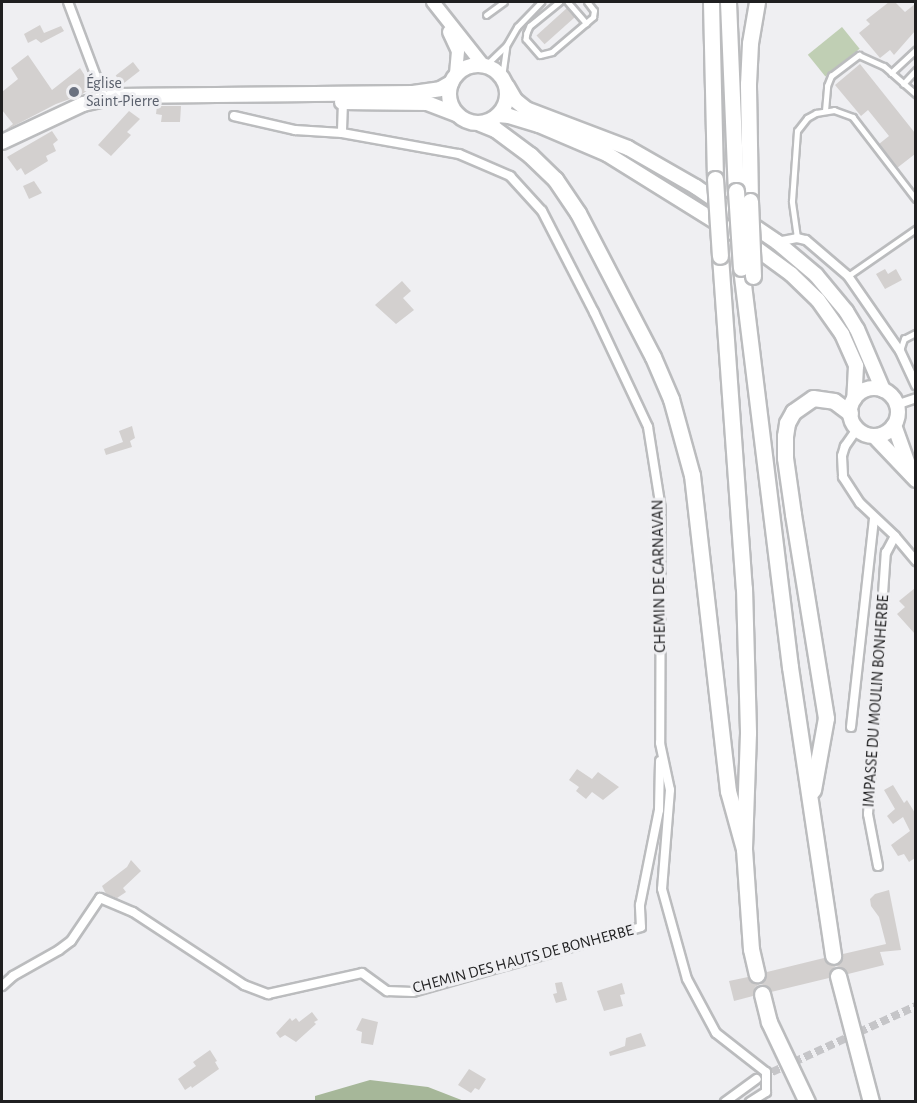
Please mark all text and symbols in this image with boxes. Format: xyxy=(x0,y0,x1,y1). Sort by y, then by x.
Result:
place label: Église Saint-Pierre xyxy=(86,73,159,111)
marker: Église Saint-Pierre xyxy=(67,85,81,99)
street label: CHEMIN DE CARNAVAN xyxy=(648,499,670,653)
street label: IMPASSE DU MOULIN BONHERBE xyxy=(859,594,893,808)
street label: CHEMIN DES HAUTS DE BONHERBE xyxy=(411,920,635,998)

